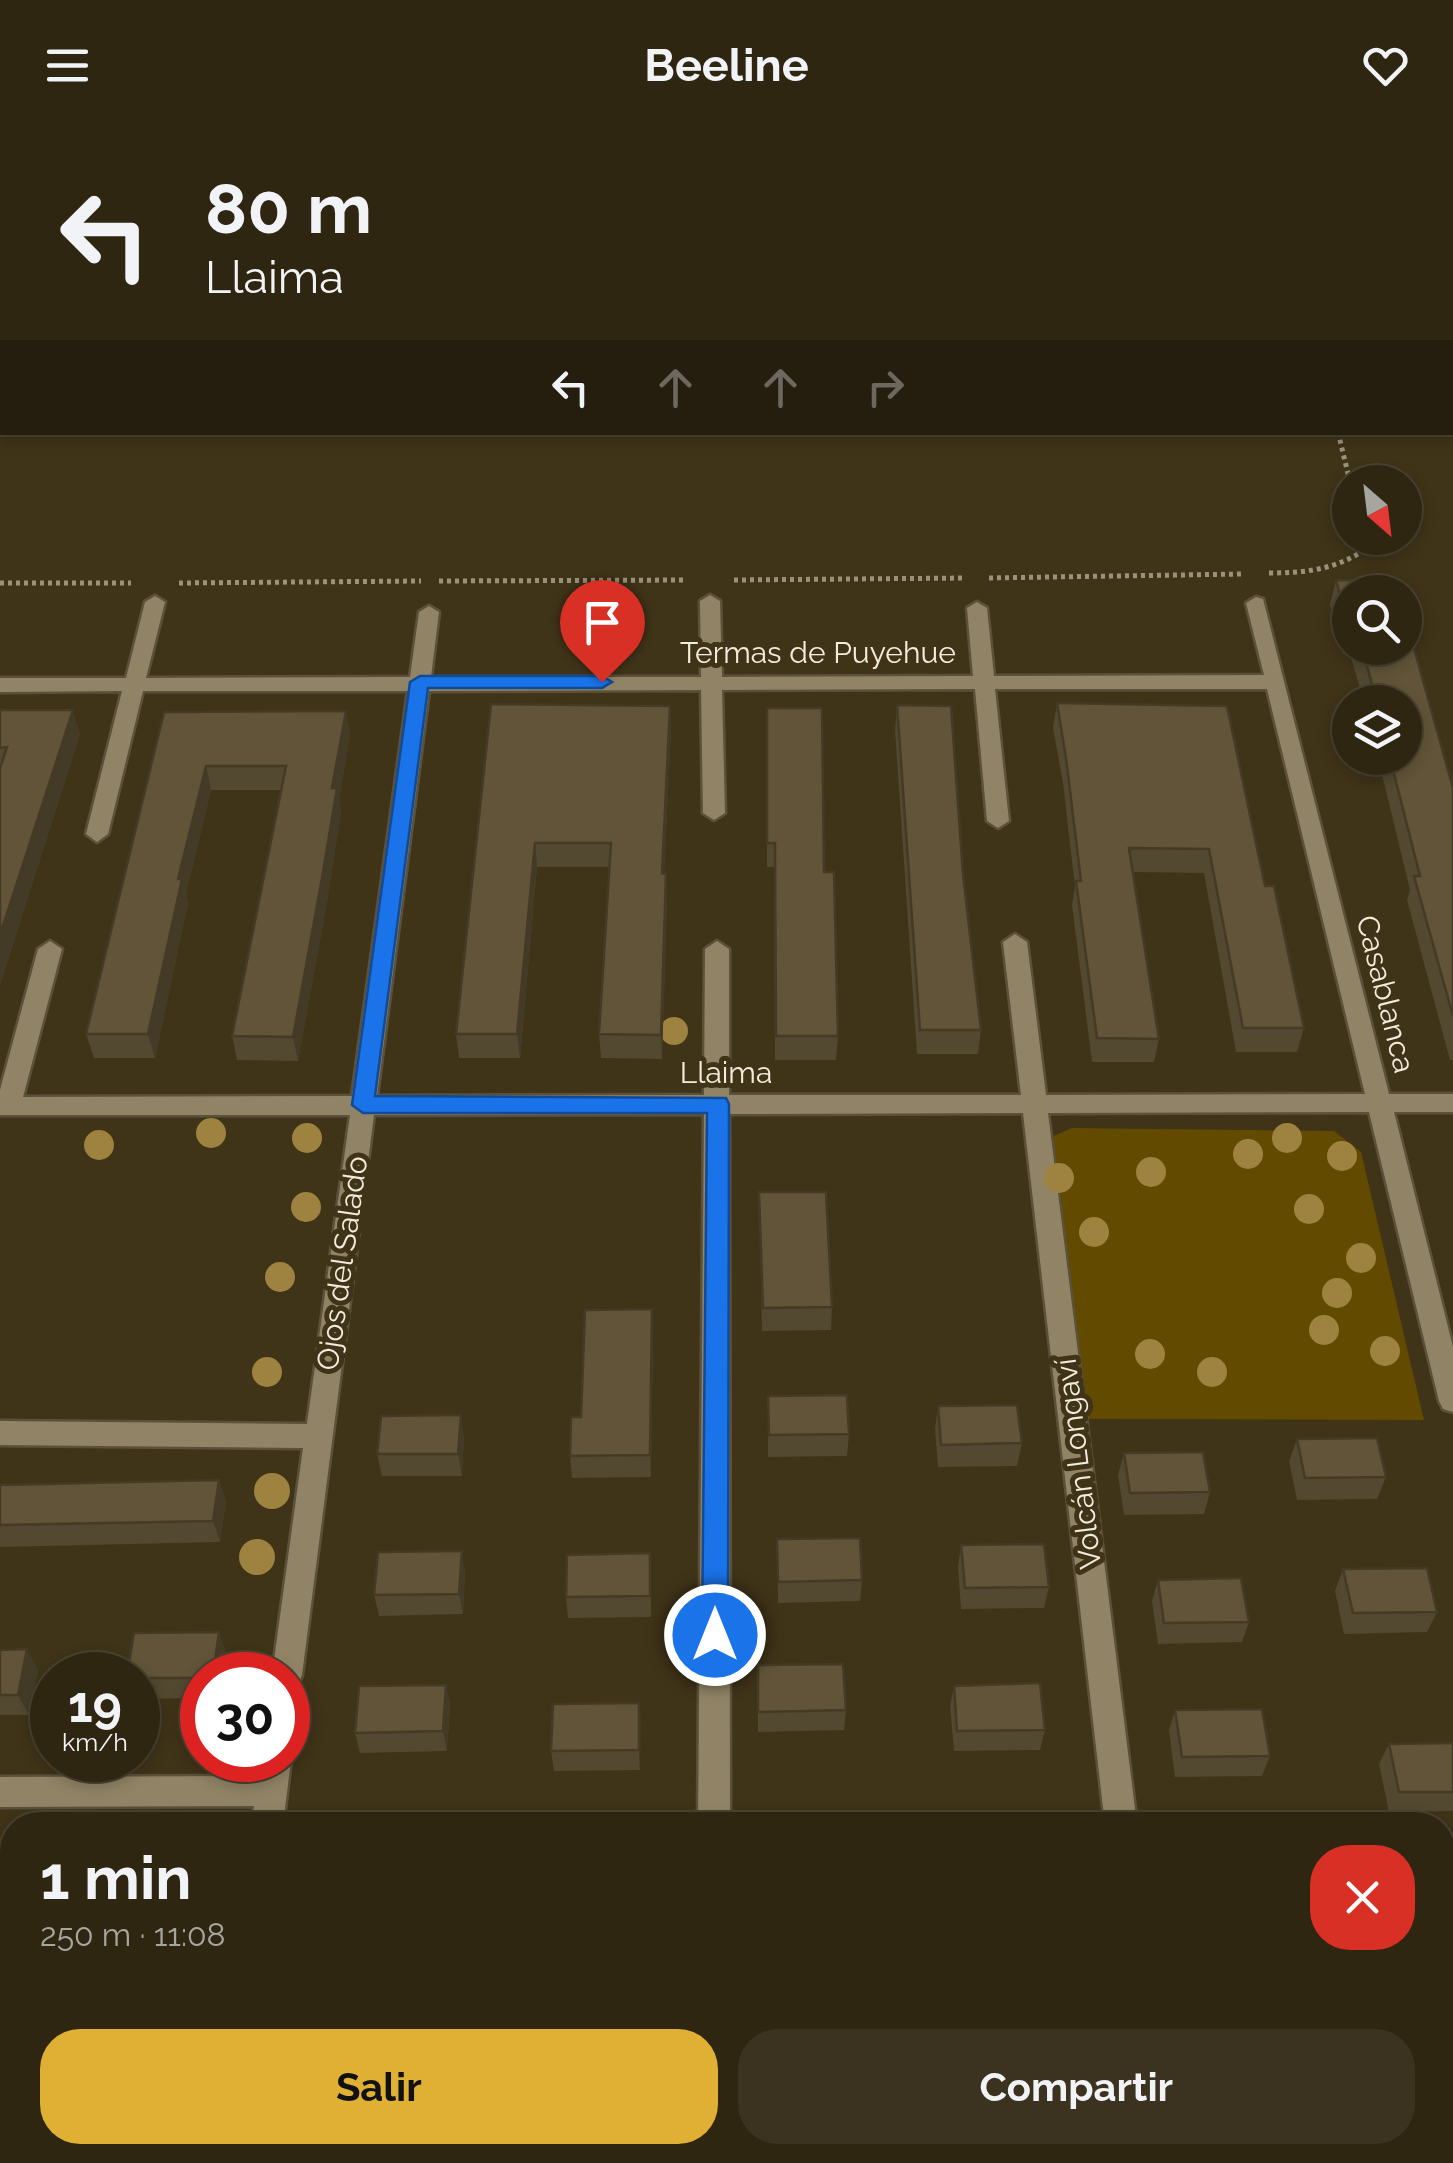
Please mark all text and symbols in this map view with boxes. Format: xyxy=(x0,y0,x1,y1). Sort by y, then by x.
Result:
icon: menu xyxy=(40,38,95,93)
icon: heart xyxy=(1358,38,1413,93)
text: Beeline xyxy=(644,39,809,92)
text: 80 m xyxy=(205,167,372,249)
icon: left xyxy=(40,170,170,300)
text: Llaima xyxy=(205,251,344,304)
icon: left xyxy=(543,360,598,415)
icon: ahead xyxy=(648,360,703,415)
icon: ahead xyxy=(753,360,808,415)
icon: right xyxy=(858,360,913,415)
north arrow xyxy=(1332,465,1422,555)
map controls xyxy=(1332,465,1422,775)
button: search xyxy=(1332,575,1422,665)
pin xyxy=(560,580,645,683)
icon: arrive xyxy=(575,595,630,650)
street label: Termas de Puyehue xyxy=(680,635,956,670)
button: layers xyxy=(1332,685,1422,775)
street label: Casablanca xyxy=(1350,912,1422,1076)
street label: Llaima xyxy=(680,1055,772,1090)
street label: Ojos del Salado xyxy=(310,1154,374,1372)
street label: Volcán Longaví xyxy=(1048,1356,1108,1571)
position arrow xyxy=(663,1583,767,1687)
speed limit sign: 30 xyxy=(180,1652,310,1782)
text: 19 xyxy=(68,1675,122,1734)
text: km/h xyxy=(62,1727,128,1757)
text: 1 min xyxy=(40,1843,191,1913)
button: close xyxy=(1310,1845,1415,1950)
text: 250 m · 11:08 xyxy=(40,1916,226,1953)
button: Salir xyxy=(40,2029,718,2144)
button: Compartir xyxy=(738,2029,1415,2144)

